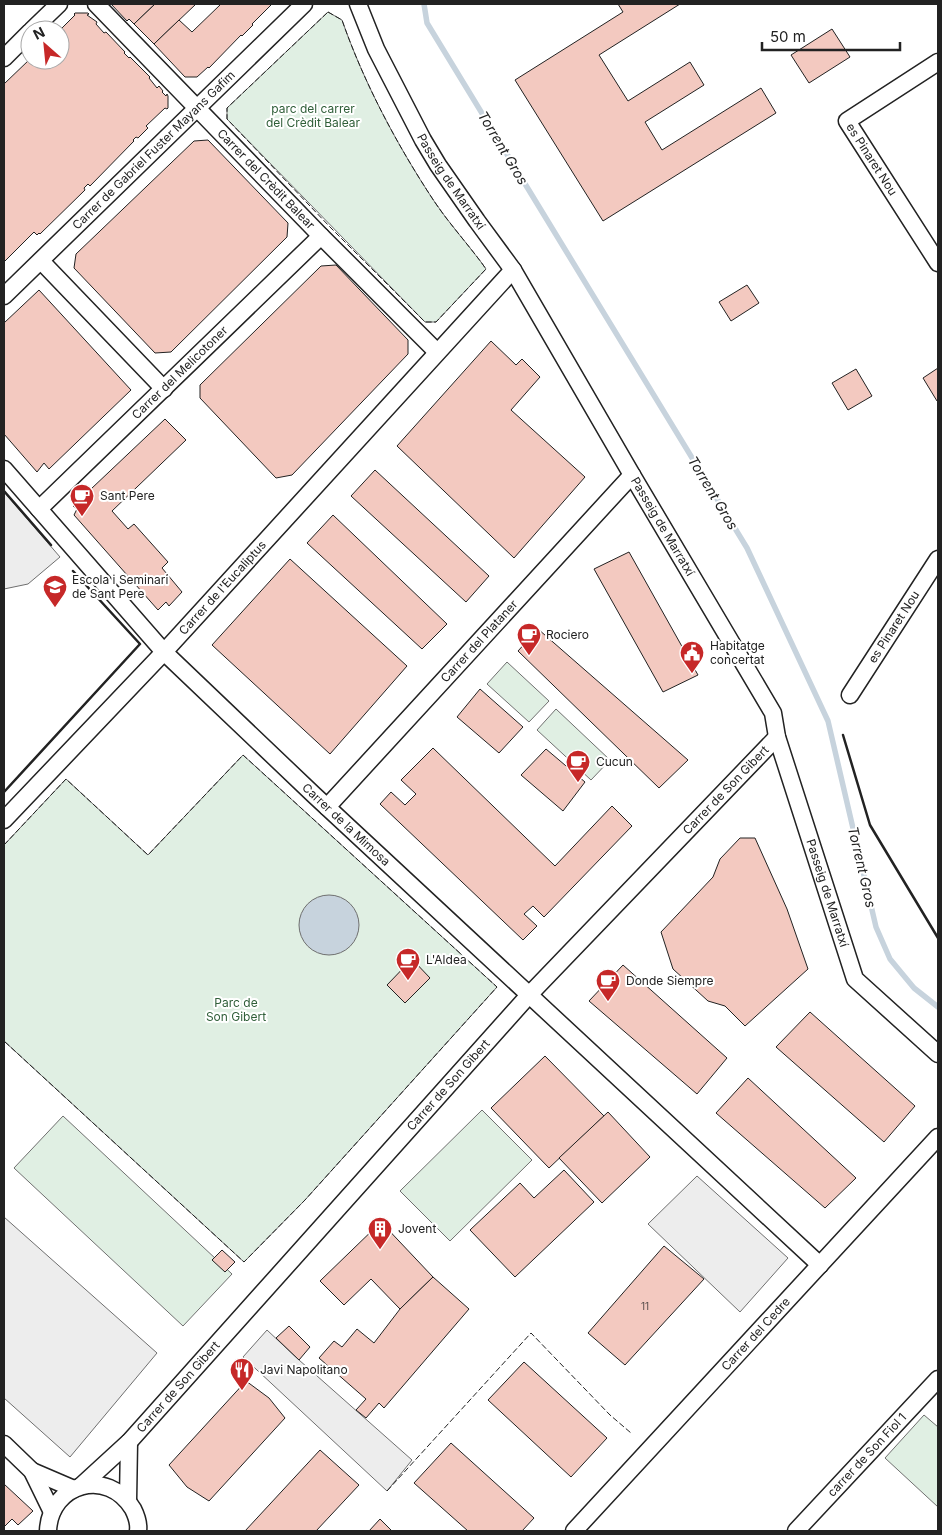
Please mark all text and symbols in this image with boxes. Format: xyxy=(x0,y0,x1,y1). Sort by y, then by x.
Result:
north arrow xyxy=(20,20,70,70)
scale bar xyxy=(762,20,900,52)
text: N xyxy=(30,23,47,43)
text: 50 m xyxy=(770,27,806,46)
street label: Carrer de Gabriel Fuster Mayans Gafim xyxy=(69,67,238,232)
park label: parc del carrer del Crèdit Balear xyxy=(266,101,361,130)
water label: Torrent Gros xyxy=(475,108,532,188)
street label: es Pinaret Nou xyxy=(843,120,901,198)
street label: Carrer del Crèdit Balear xyxy=(214,126,318,232)
street label: Passeig de Marratxí xyxy=(414,131,489,232)
street label: Carrer del Melicotoner xyxy=(128,322,231,422)
water label: Torrent Gros xyxy=(685,453,742,533)
street label: Passeig de Marratxí xyxy=(628,474,698,579)
cafe icon: Sant Pere xyxy=(69,483,95,517)
place label: Sant Pere xyxy=(100,488,155,503)
street label: Carrer de l'Eucaliptus xyxy=(176,537,269,638)
place label: Escola i Seminari de Sant Pere xyxy=(72,572,169,601)
school or university icon: Escola i Seminari de Sant Pere xyxy=(42,574,68,608)
street label: es Pinaret Nou xyxy=(865,588,922,666)
street label: Carrer del Plataner xyxy=(437,596,521,685)
cafe icon: Rociero xyxy=(516,622,542,656)
place label: Rociero xyxy=(546,627,589,642)
place label: Habitatge concertat xyxy=(710,638,765,667)
public building icon: Habitatge concertat xyxy=(679,640,705,674)
street label: Carrer de Son Gibert xyxy=(679,742,772,837)
cafe icon: Cucun xyxy=(565,749,591,783)
place label: Cucun xyxy=(596,754,633,769)
street label: Carrer de la Mimosa xyxy=(299,780,394,869)
water label: Torrent Gros xyxy=(845,825,880,909)
street label: Passeig de Marratxí xyxy=(803,837,852,949)
cafe icon: L'Aldea xyxy=(395,947,421,981)
place label: L'Aldea xyxy=(426,952,467,967)
cafe icon: Donde Siempre xyxy=(595,968,621,1002)
place label: Donde Siempre xyxy=(626,973,713,988)
park label: Parc de Son Gibert xyxy=(206,995,266,1024)
street label: Carrer de Son Gibert xyxy=(403,1036,493,1134)
building icon: Jovent xyxy=(367,1216,393,1250)
place label: Jovent xyxy=(398,1221,436,1236)
street label: Carrer del Cedre xyxy=(718,1294,793,1374)
house number: 11 xyxy=(641,1300,649,1312)
street label: Carrer de Son Gibert xyxy=(133,1338,223,1435)
restaurant icon: Javi Napolitano xyxy=(229,1357,255,1391)
place label: Javi Napolitano xyxy=(260,1362,348,1377)
street label: carrer de Son Fiol 1 xyxy=(824,1410,909,1500)

